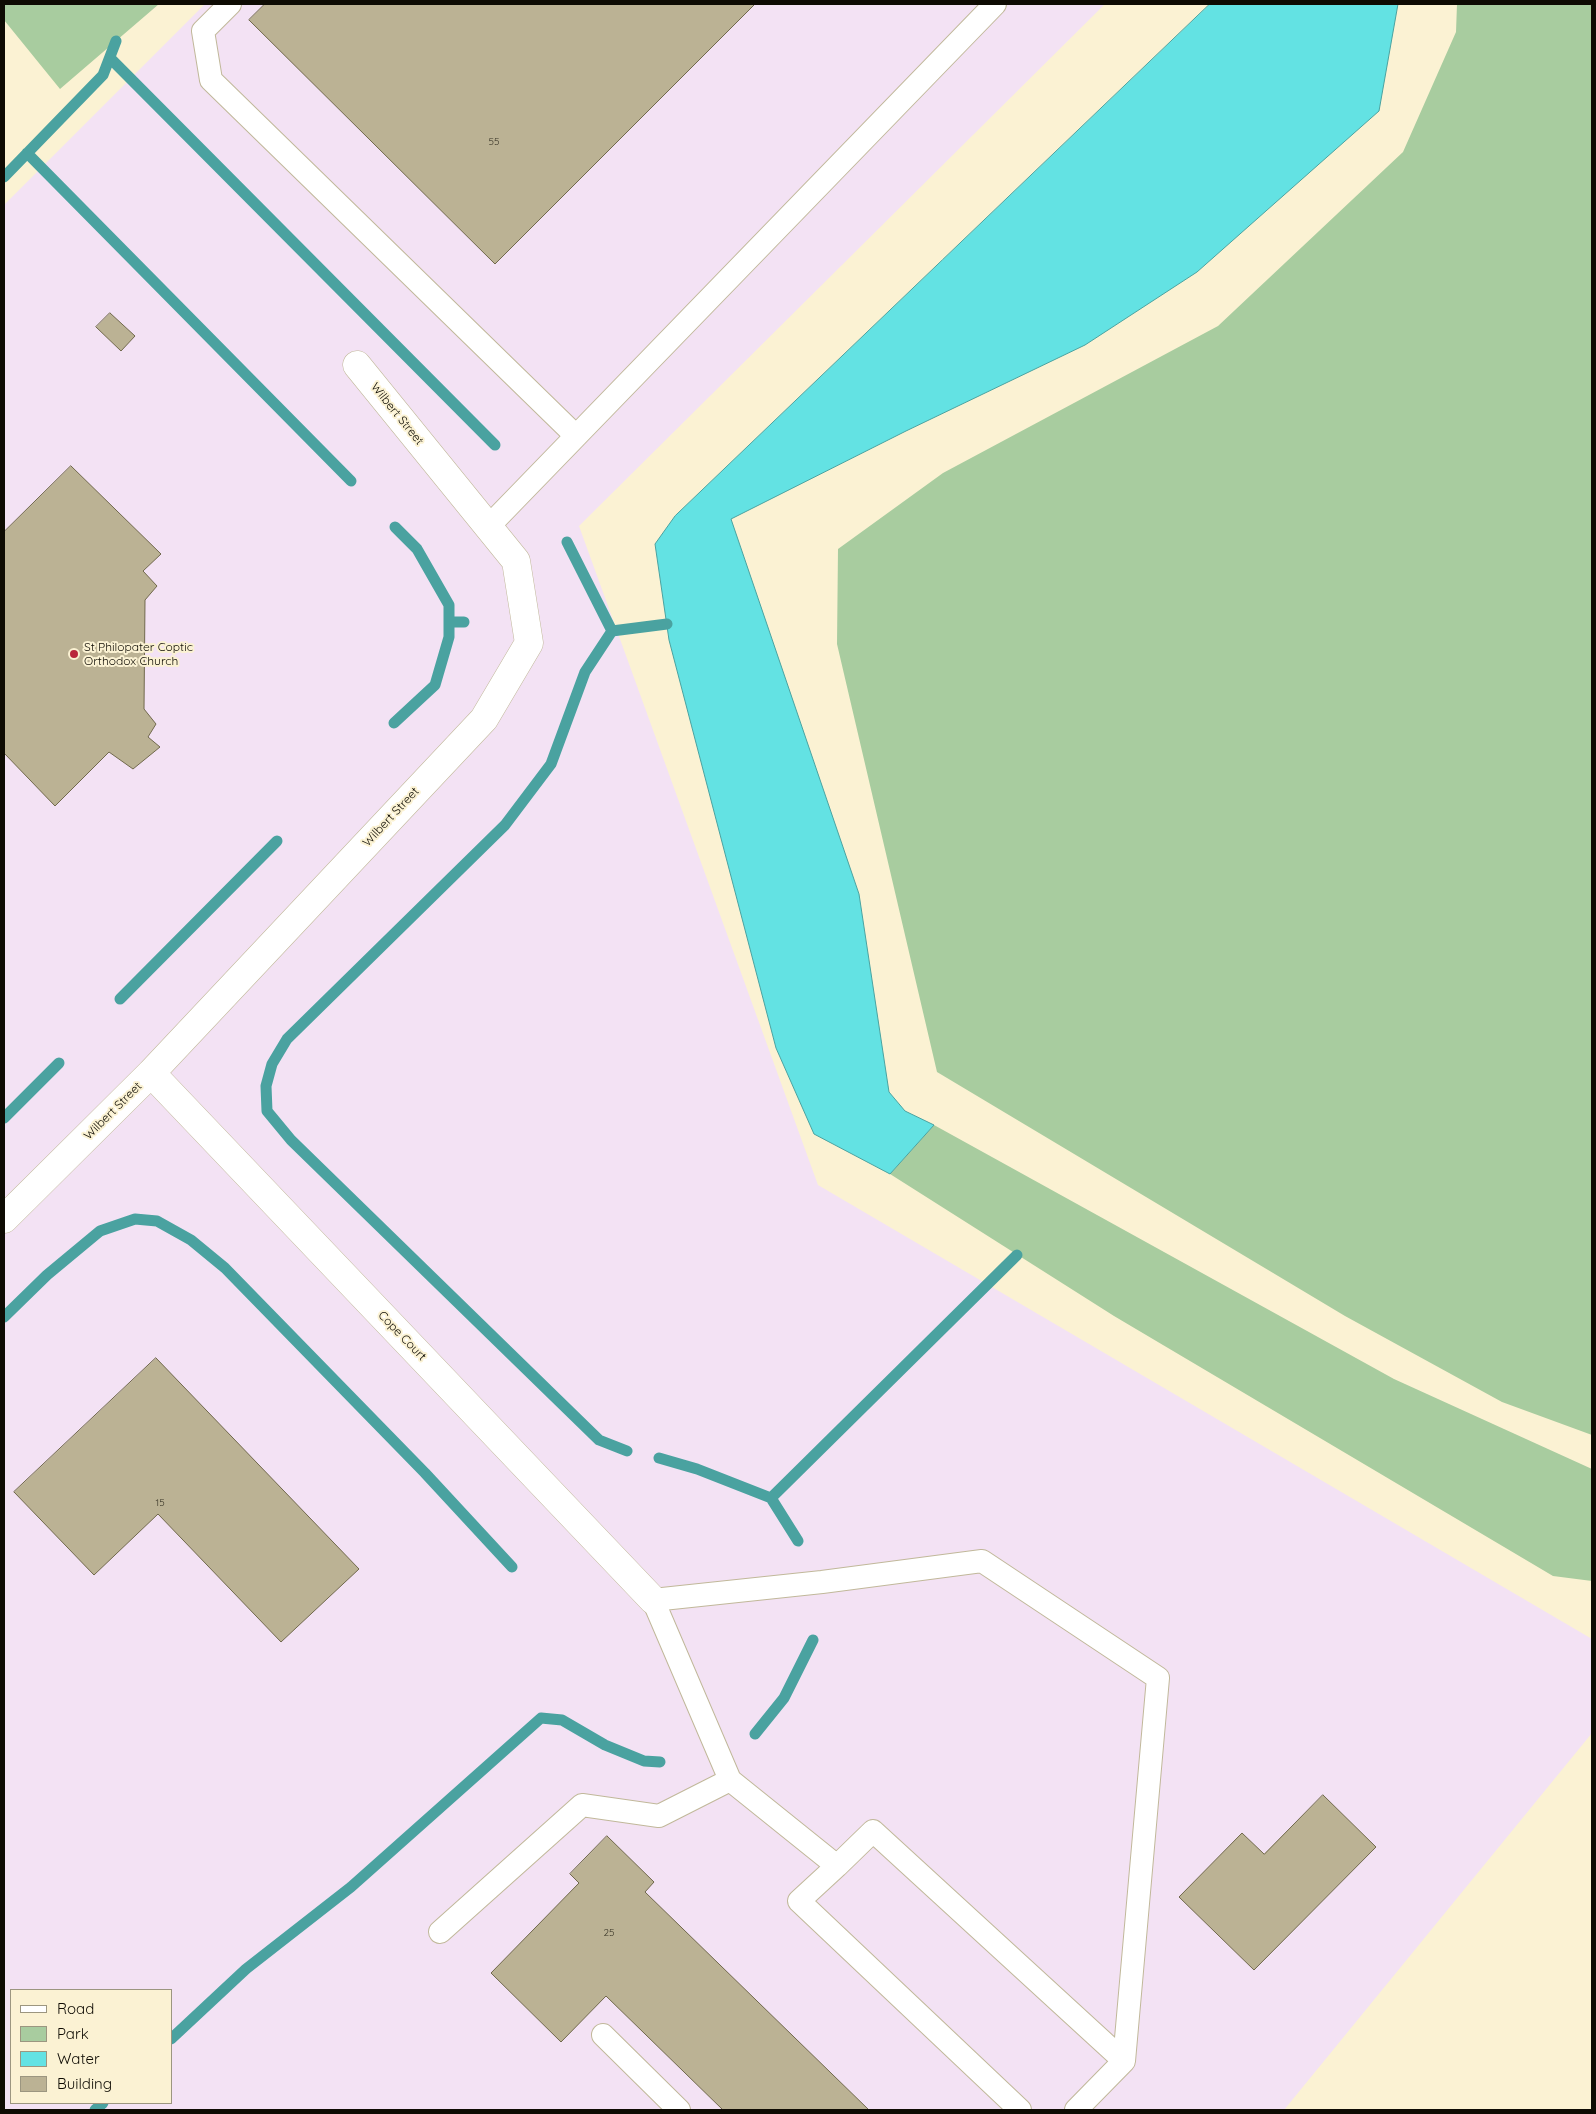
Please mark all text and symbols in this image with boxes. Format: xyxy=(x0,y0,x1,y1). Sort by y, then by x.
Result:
house number: 55 xyxy=(489,136,499,148)
street label: Wilbert Street xyxy=(368,380,426,448)
place label: St Philopater Coptic Orthodox Church xyxy=(84,640,193,668)
marker: St Philopater Coptic Orthodox Church xyxy=(68,648,80,660)
street label: Wilbert Street xyxy=(360,784,422,850)
street label: Wilbert Street xyxy=(81,1079,145,1143)
street label: Cope Court xyxy=(375,1308,429,1364)
house number: 15 xyxy=(155,1497,165,1509)
house number: 25 xyxy=(604,1927,614,1939)
legend xyxy=(10,1989,172,2104)
text: Road xyxy=(57,1999,94,2018)
text: Park xyxy=(57,2024,89,2043)
text: Water xyxy=(57,2049,100,2068)
text: Building xyxy=(57,2074,112,2093)

